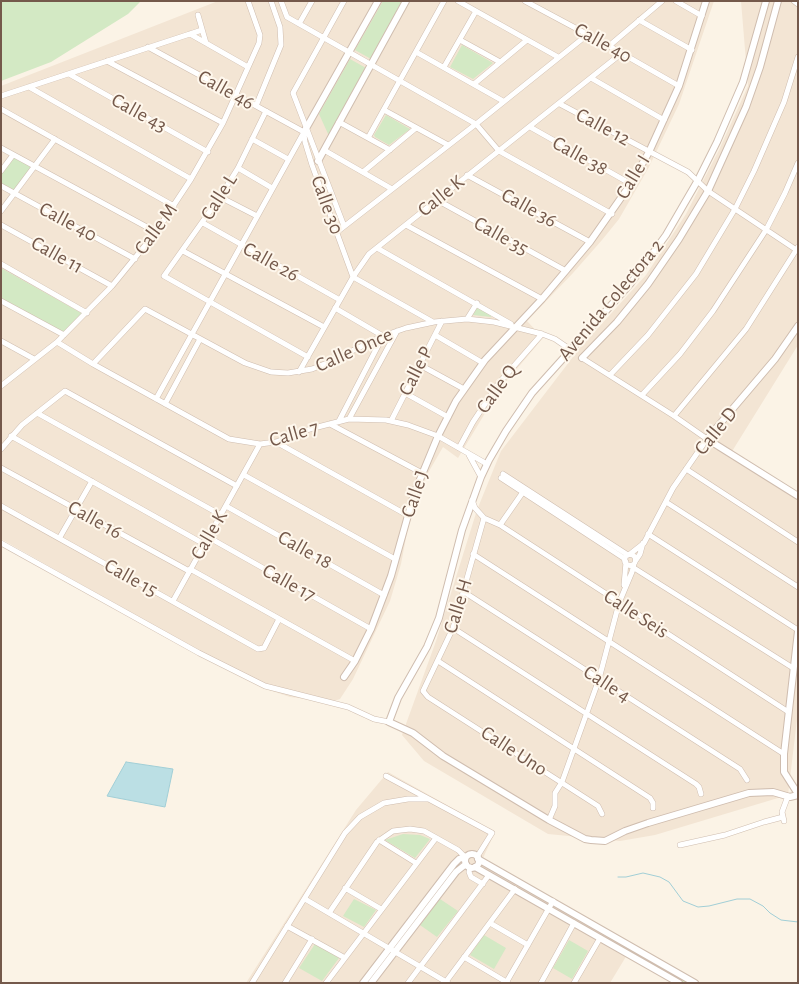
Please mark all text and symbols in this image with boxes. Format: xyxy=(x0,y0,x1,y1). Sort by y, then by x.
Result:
street label: Calle 40 xyxy=(570,17,636,69)
street label: Calle 46 xyxy=(193,65,259,115)
street label: Calle 43 xyxy=(107,88,171,138)
street label: Calle 12 xyxy=(572,103,634,151)
street label: Calle 38 xyxy=(548,131,612,181)
street label: Calle I xyxy=(611,151,655,203)
street label: Calle L xyxy=(195,169,243,225)
street label: Calle K xyxy=(413,170,469,222)
street label: Calle 30 xyxy=(305,172,349,238)
street label: Calle 36 xyxy=(497,183,561,233)
street label: Calle 40 xyxy=(35,197,101,247)
street label: Calle M xyxy=(129,199,183,259)
street label: Calle 35 xyxy=(470,211,532,261)
street label: Calle 11 xyxy=(27,231,87,279)
street label: Avenida Colectora 2 xyxy=(553,234,669,366)
street label: Calle 26 xyxy=(239,237,303,287)
street label: Calle Once xyxy=(312,322,396,378)
street label: Calle P xyxy=(393,342,439,400)
street label: Calle Q xyxy=(471,360,523,418)
street label: Calle D xyxy=(689,402,743,460)
street label: Calle 7 xyxy=(266,416,322,452)
street label: Calle J xyxy=(396,467,434,521)
street label: Calle 16 xyxy=(64,495,126,545)
street label: Calle K xyxy=(185,506,233,564)
street label: Calle 18 xyxy=(274,525,336,575)
street label: Calle 15 xyxy=(100,554,162,602)
street label: Calle 17 xyxy=(258,559,320,607)
street label: Calle H xyxy=(438,576,478,636)
street label: Calle Seis xyxy=(599,584,673,644)
street label: Calle 4 xyxy=(579,660,635,708)
street label: Calle Uno xyxy=(476,721,552,781)

